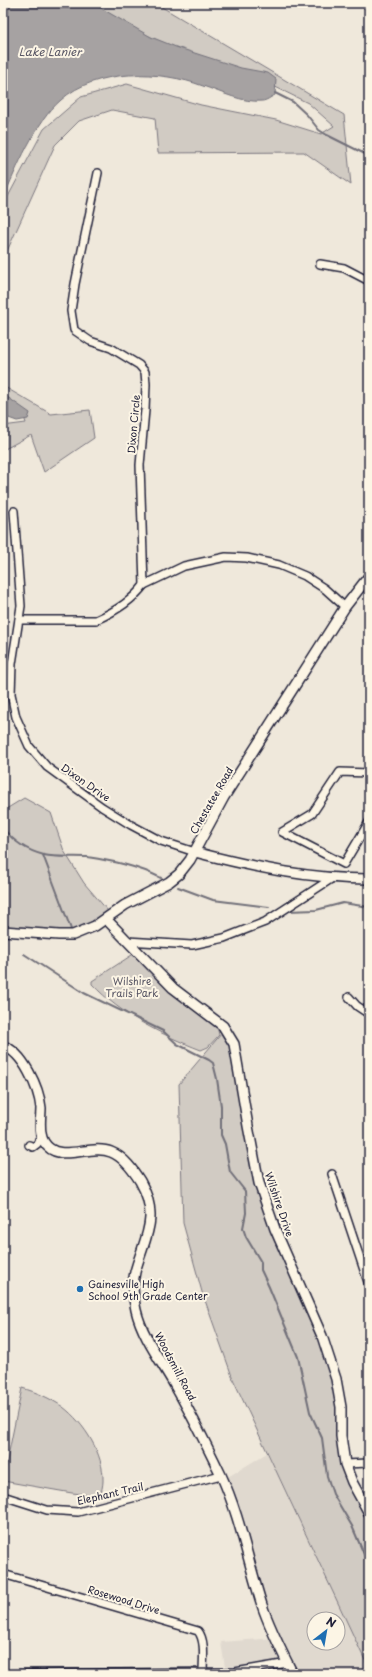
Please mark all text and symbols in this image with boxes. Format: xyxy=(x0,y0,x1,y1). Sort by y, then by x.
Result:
water label: Lake Lanier xyxy=(19,43,83,60)
street label: Dixon Circle xyxy=(123,393,143,454)
street label: Dixon Drive xyxy=(58,760,114,804)
street label: Chestatee Road xyxy=(186,763,236,836)
park label: Wilshire Trails Park xyxy=(106,973,158,1000)
street label: Wilshire Drive xyxy=(262,1170,298,1238)
place label: Gainesville High School 9th Grade Center xyxy=(88,1276,208,1303)
marker: Gainesville High School 9th Grade Center xyxy=(75,1284,85,1294)
street label: Woodsmill Road xyxy=(152,1329,200,1403)
street label: Elephant Trail xyxy=(75,1478,145,1508)
street label: Rosewood Drive xyxy=(86,1581,162,1617)
north arrow xyxy=(306,1611,346,1651)
text: N xyxy=(323,1612,340,1632)

